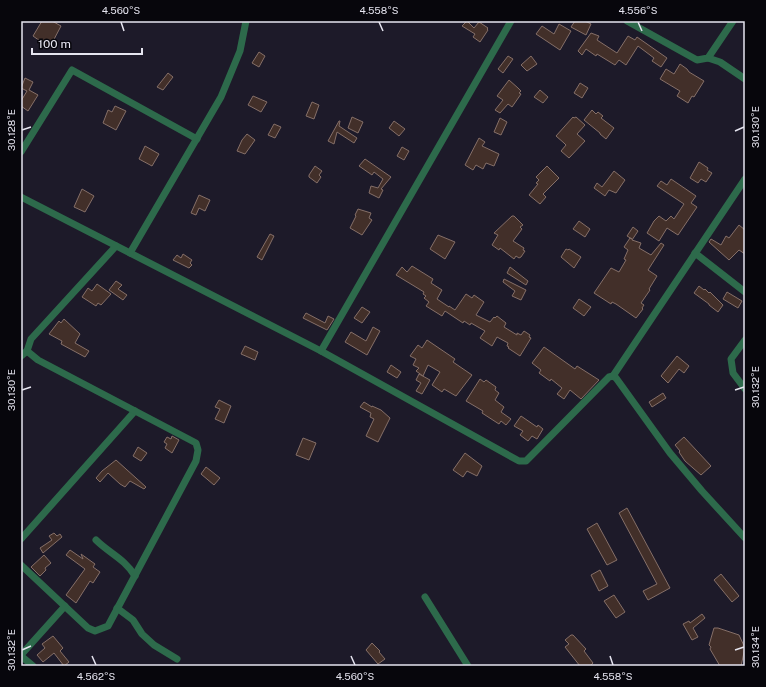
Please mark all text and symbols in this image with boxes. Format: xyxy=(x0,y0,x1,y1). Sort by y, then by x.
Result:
text: 4.560°S xyxy=(102,4,141,16)
text: 4.558°S xyxy=(359,4,399,16)
text: 4.556°S xyxy=(619,4,658,16)
scale bar xyxy=(32,30,142,56)
text: 100 m xyxy=(38,37,71,51)
text: 30.130°E xyxy=(749,106,761,148)
text: 30.128°E xyxy=(5,109,17,151)
text: 30.132°E xyxy=(749,366,761,408)
text: 30.130°E xyxy=(5,369,17,411)
text: 30.134°E xyxy=(749,626,761,668)
text: 30.132°E xyxy=(5,629,17,671)
text: 4.562°S xyxy=(77,670,116,682)
text: 4.560°S xyxy=(336,670,375,682)
text: 4.558°S xyxy=(593,670,633,682)

